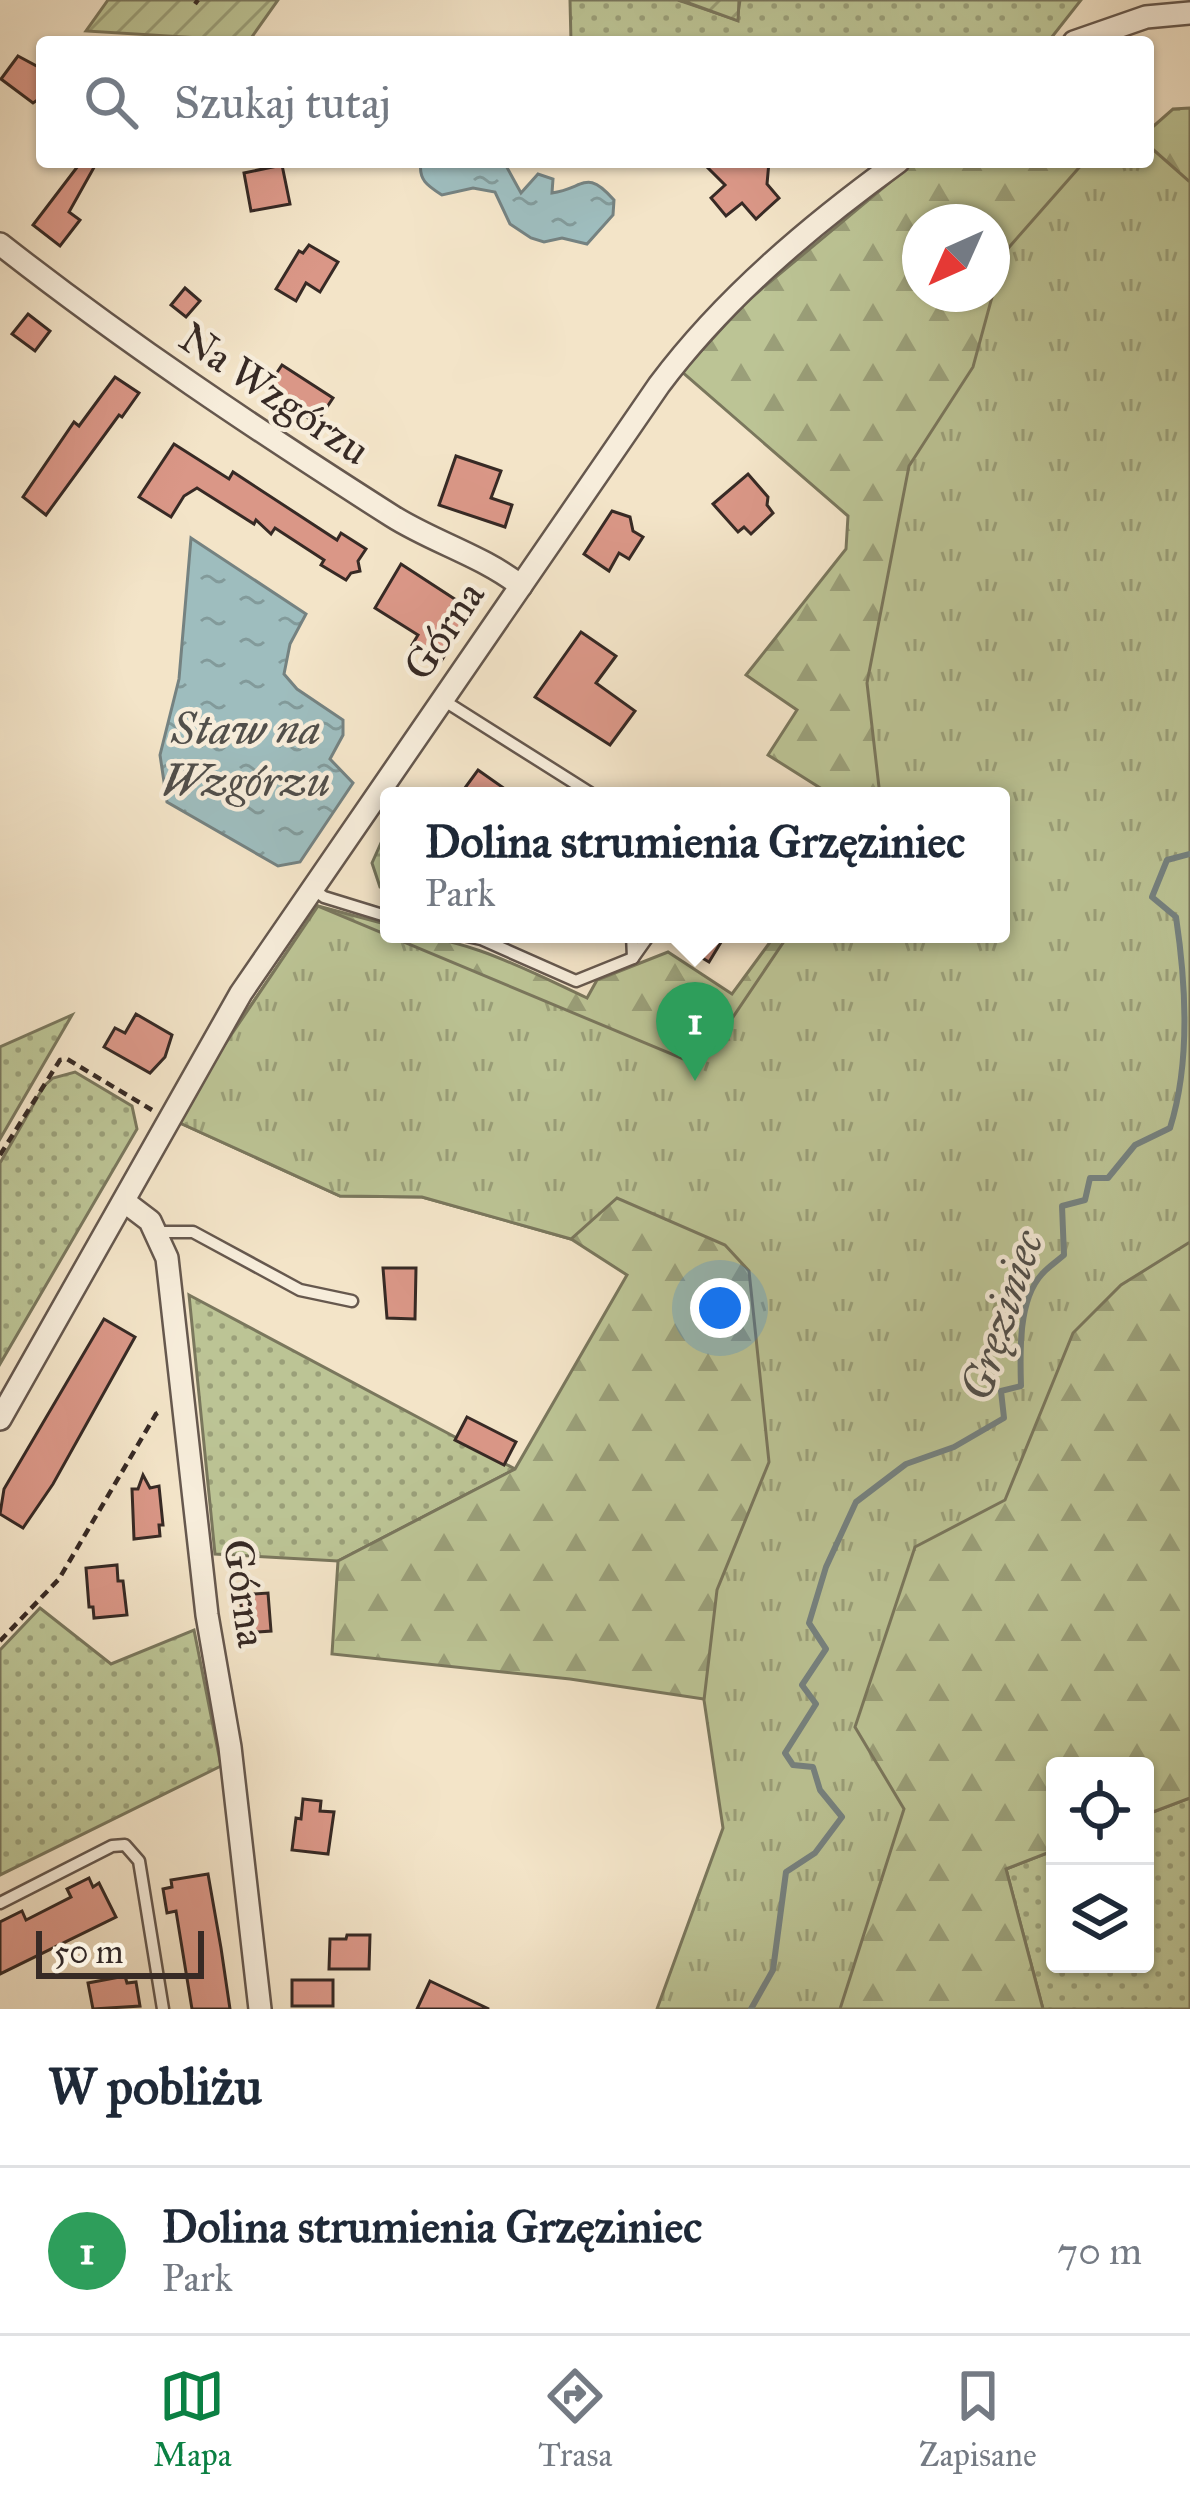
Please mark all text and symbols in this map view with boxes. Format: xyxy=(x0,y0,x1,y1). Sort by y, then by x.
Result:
search box xyxy=(36,36,1154,168)
icon: search xyxy=(78,69,144,135)
text: Szukaj tutaj xyxy=(174,75,391,130)
north arrow xyxy=(902,204,1010,312)
street label: Na Wzgórzu xyxy=(169,311,379,476)
street label: Górna xyxy=(392,571,496,690)
water label: Staw na Wzgórzu xyxy=(161,701,331,808)
popup xyxy=(380,787,1010,943)
text: Dolina strumienia Grzęziniec xyxy=(425,814,965,869)
text: Park xyxy=(425,869,495,917)
pin: 1 xyxy=(656,982,734,1081)
water label: Gręziniec xyxy=(948,1223,1055,1407)
your location xyxy=(690,1278,750,1338)
street label: Górna xyxy=(212,1536,278,1651)
map controls xyxy=(1046,1757,1154,1973)
button: locate xyxy=(1046,1757,1154,1865)
button: layers xyxy=(1046,1865,1154,1973)
scale bar xyxy=(36,1925,204,1978)
text: 50 m xyxy=(54,1932,123,1972)
text: W pobliżu xyxy=(48,2056,262,2118)
text: Dolina strumienia Grzęziniec xyxy=(162,2199,702,2254)
text: 1 xyxy=(79,2227,95,2275)
text: 70 m xyxy=(1057,2227,1142,2275)
text: Park xyxy=(162,2254,233,2302)
tab: Mapa xyxy=(153,2363,232,2475)
tab: Trasa xyxy=(538,2363,612,2475)
tab: Zapisane xyxy=(919,2363,1037,2475)

